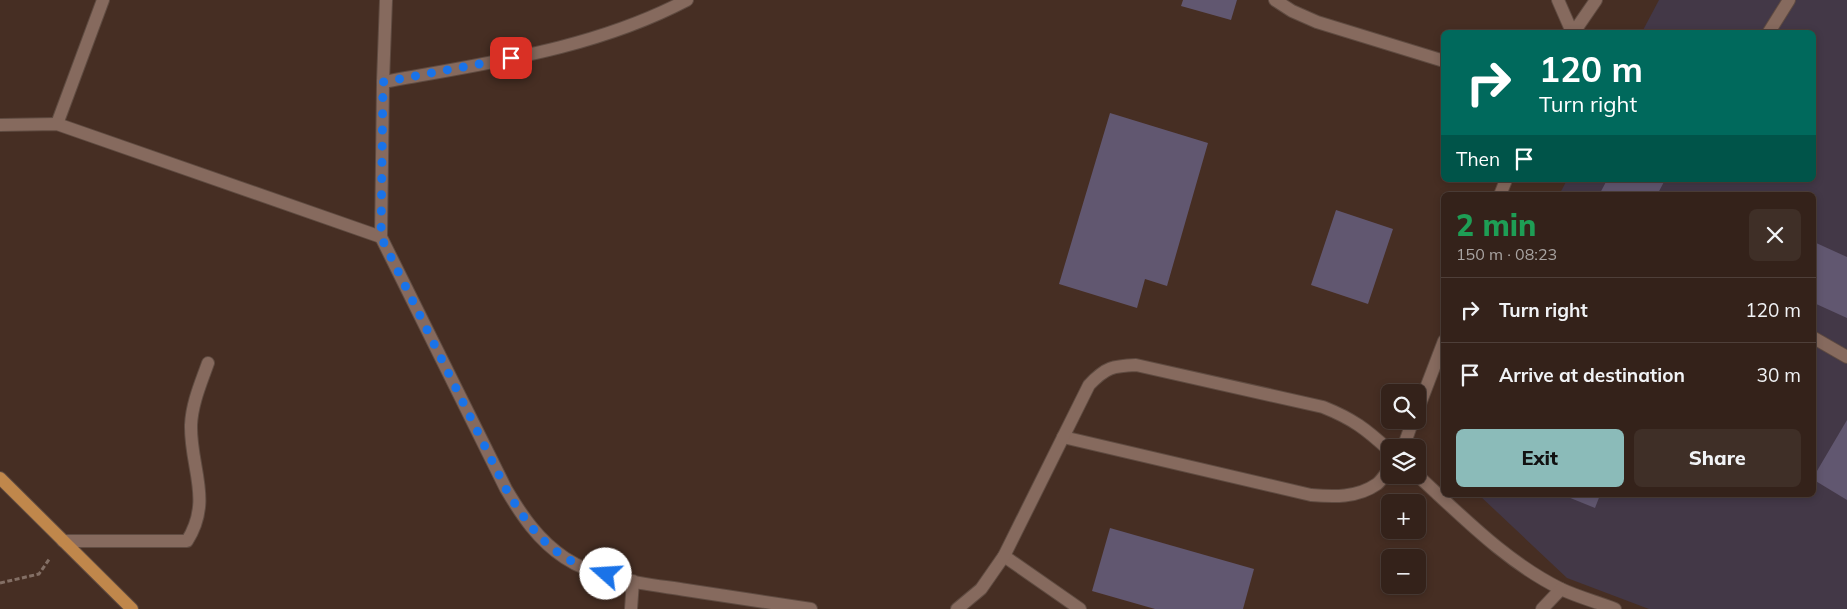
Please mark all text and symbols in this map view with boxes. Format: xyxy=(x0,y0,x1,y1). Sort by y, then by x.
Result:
pin xyxy=(490,37,532,79)
icon: arrive xyxy=(497,44,525,72)
text: 120 m xyxy=(1539,47,1643,91)
icon: right xyxy=(1456,50,1521,115)
text: Turn right xyxy=(1539,90,1637,118)
icon: arrive xyxy=(1510,145,1538,173)
text: Then xyxy=(1456,147,1500,171)
text: 2 min xyxy=(1456,206,1536,244)
button: close xyxy=(1749,209,1801,261)
text: 150 m · 08:23 xyxy=(1456,244,1557,264)
icon: right xyxy=(1456,296,1484,324)
text: Turn right xyxy=(1499,298,1588,322)
text: 120 m xyxy=(1745,298,1801,322)
icon: arrive xyxy=(1456,361,1484,389)
text: Arrive at destination xyxy=(1499,363,1685,387)
text: 30 m xyxy=(1757,363,1801,387)
map controls xyxy=(1381,384,1426,594)
button: search xyxy=(1381,384,1426,429)
button: Exit xyxy=(1456,429,1624,487)
button: Share xyxy=(1634,429,1801,487)
button: layers xyxy=(1381,439,1426,484)
button: + xyxy=(1381,494,1426,539)
position arrow xyxy=(579,547,631,599)
button: − xyxy=(1381,549,1426,594)

